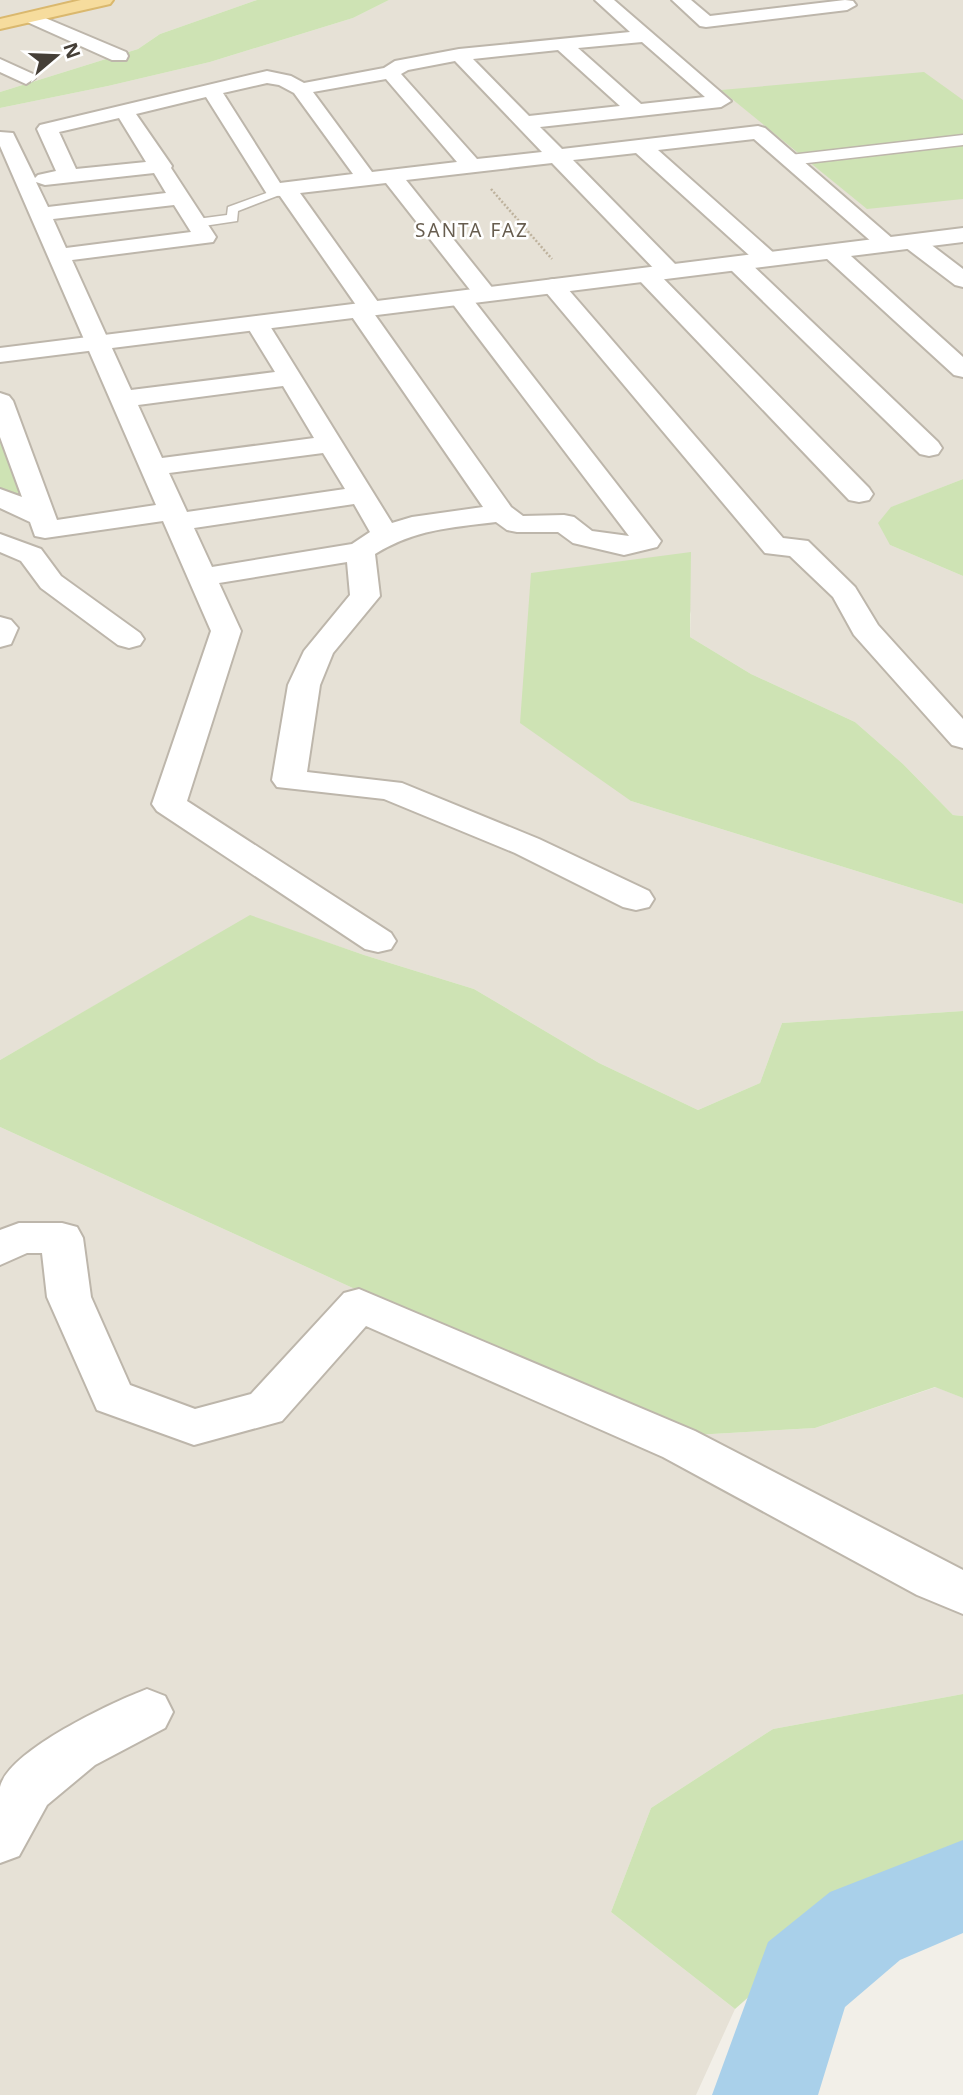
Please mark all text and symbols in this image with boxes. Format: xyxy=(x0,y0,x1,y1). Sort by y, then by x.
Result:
north arrow xyxy=(21,21,91,91)
text: N xyxy=(57,39,87,62)
district label: SANTA FAZ xyxy=(415,217,529,243)

